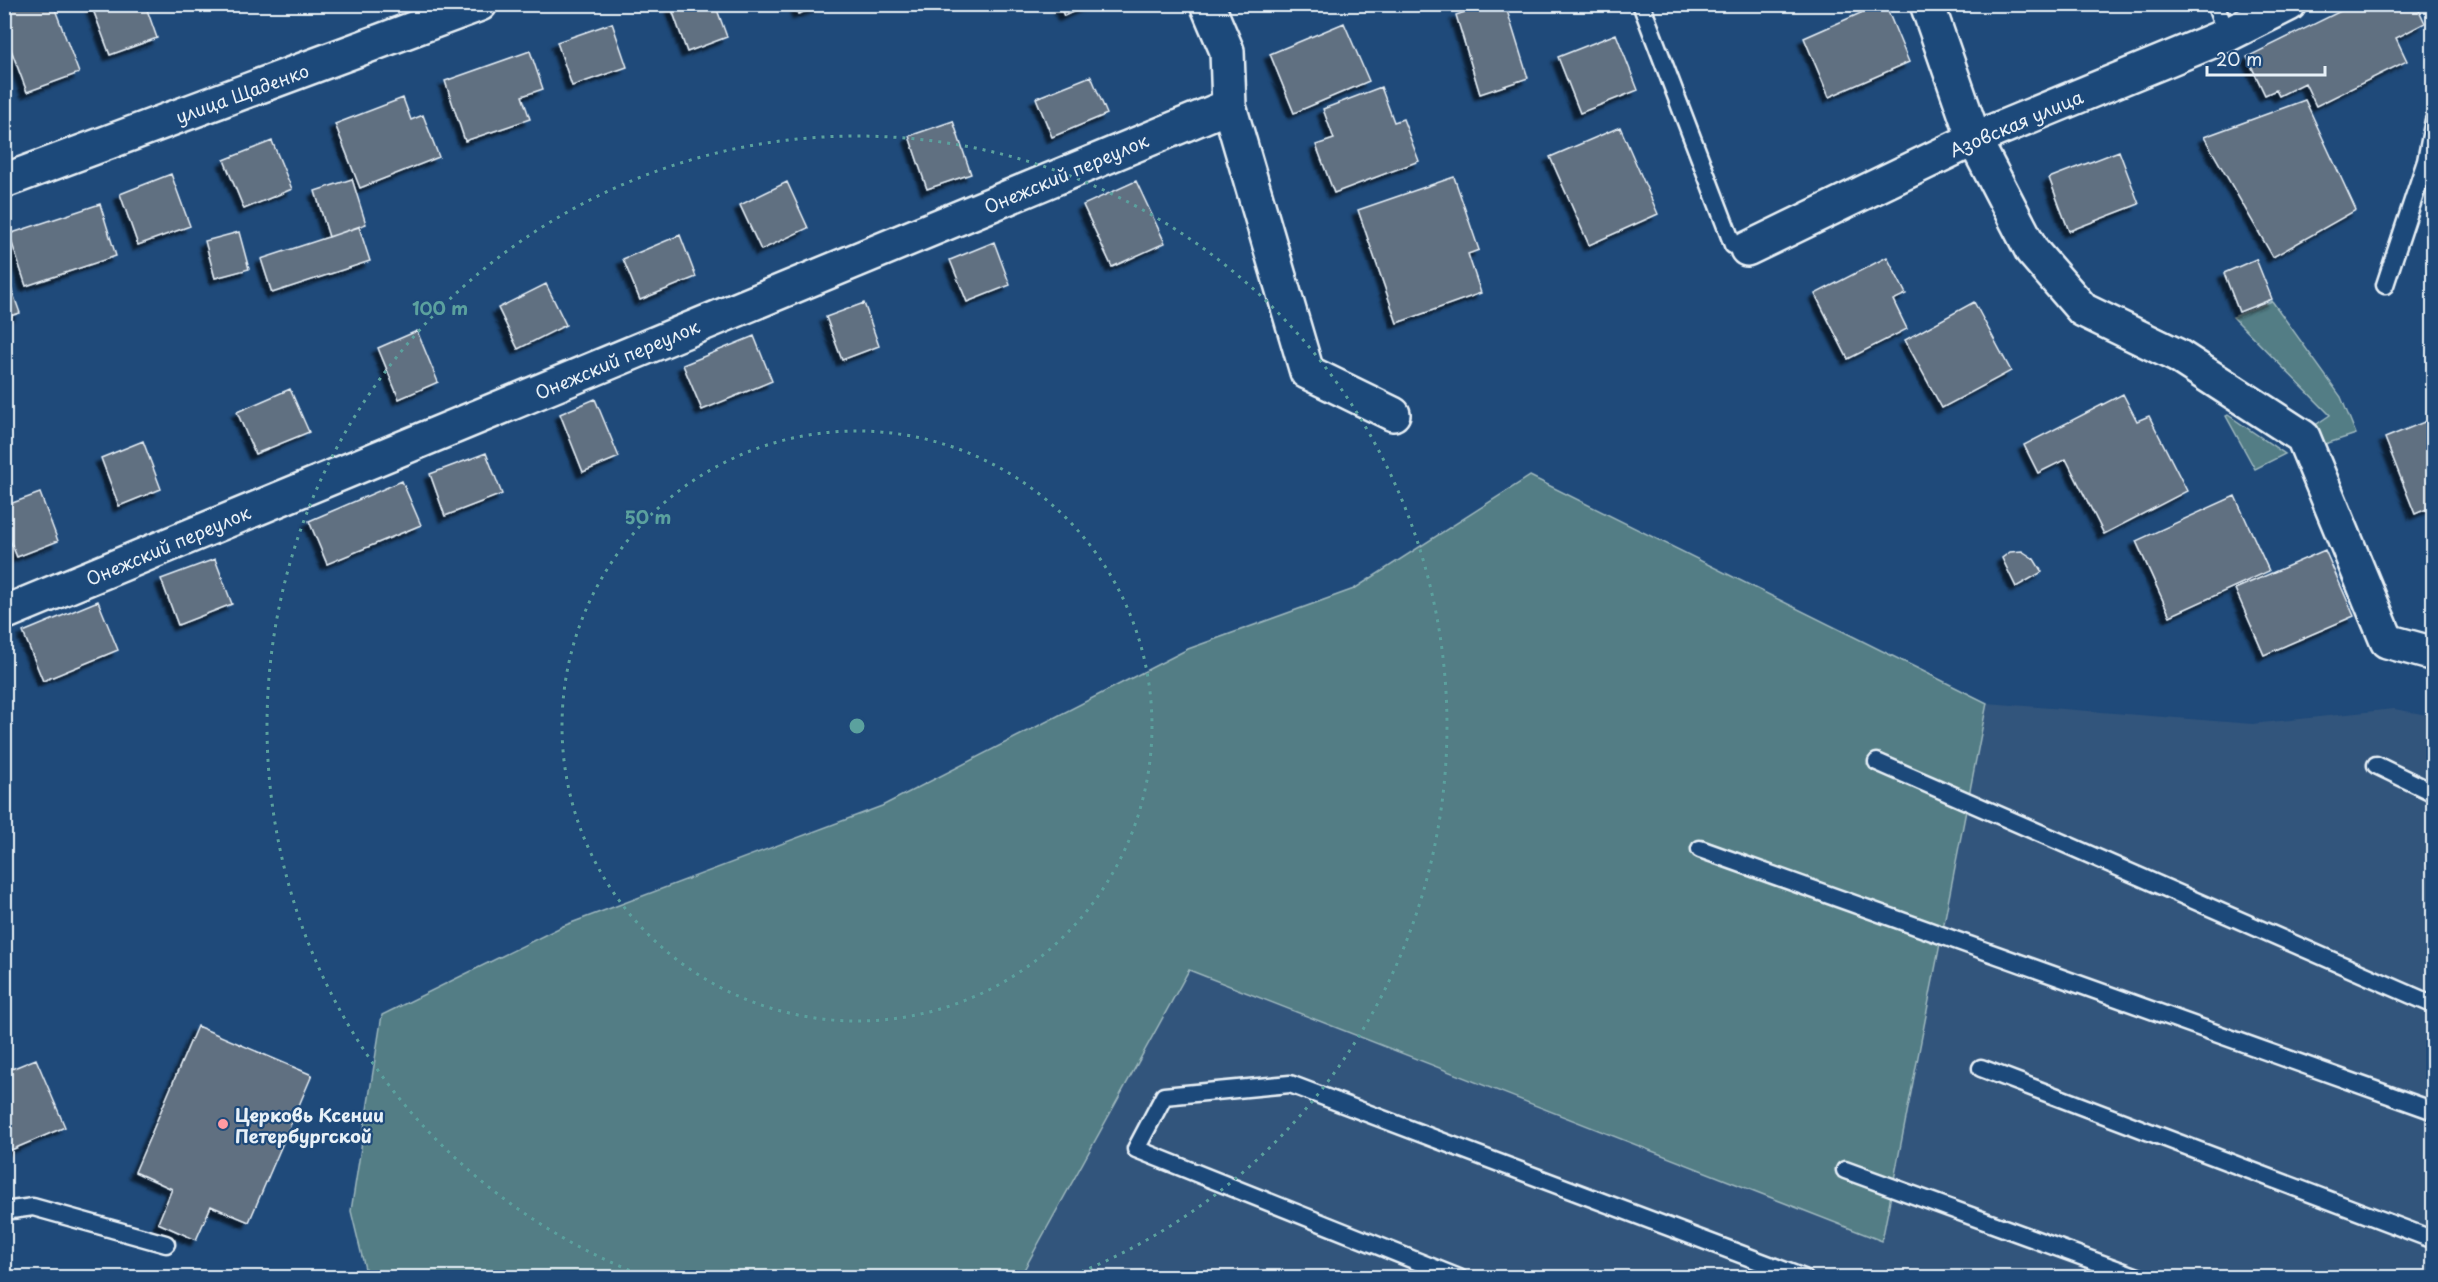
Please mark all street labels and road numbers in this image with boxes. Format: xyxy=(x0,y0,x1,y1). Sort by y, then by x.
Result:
street label: улица Щаденко xyxy=(171,56,313,130)
street label: Азовская улица xyxy=(1945,82,2088,163)
street label: Онежский переулок xyxy=(980,126,1153,220)
street label: Онежский переулок xyxy=(531,312,704,406)
street label: Онежский переулок xyxy=(82,498,255,592)

